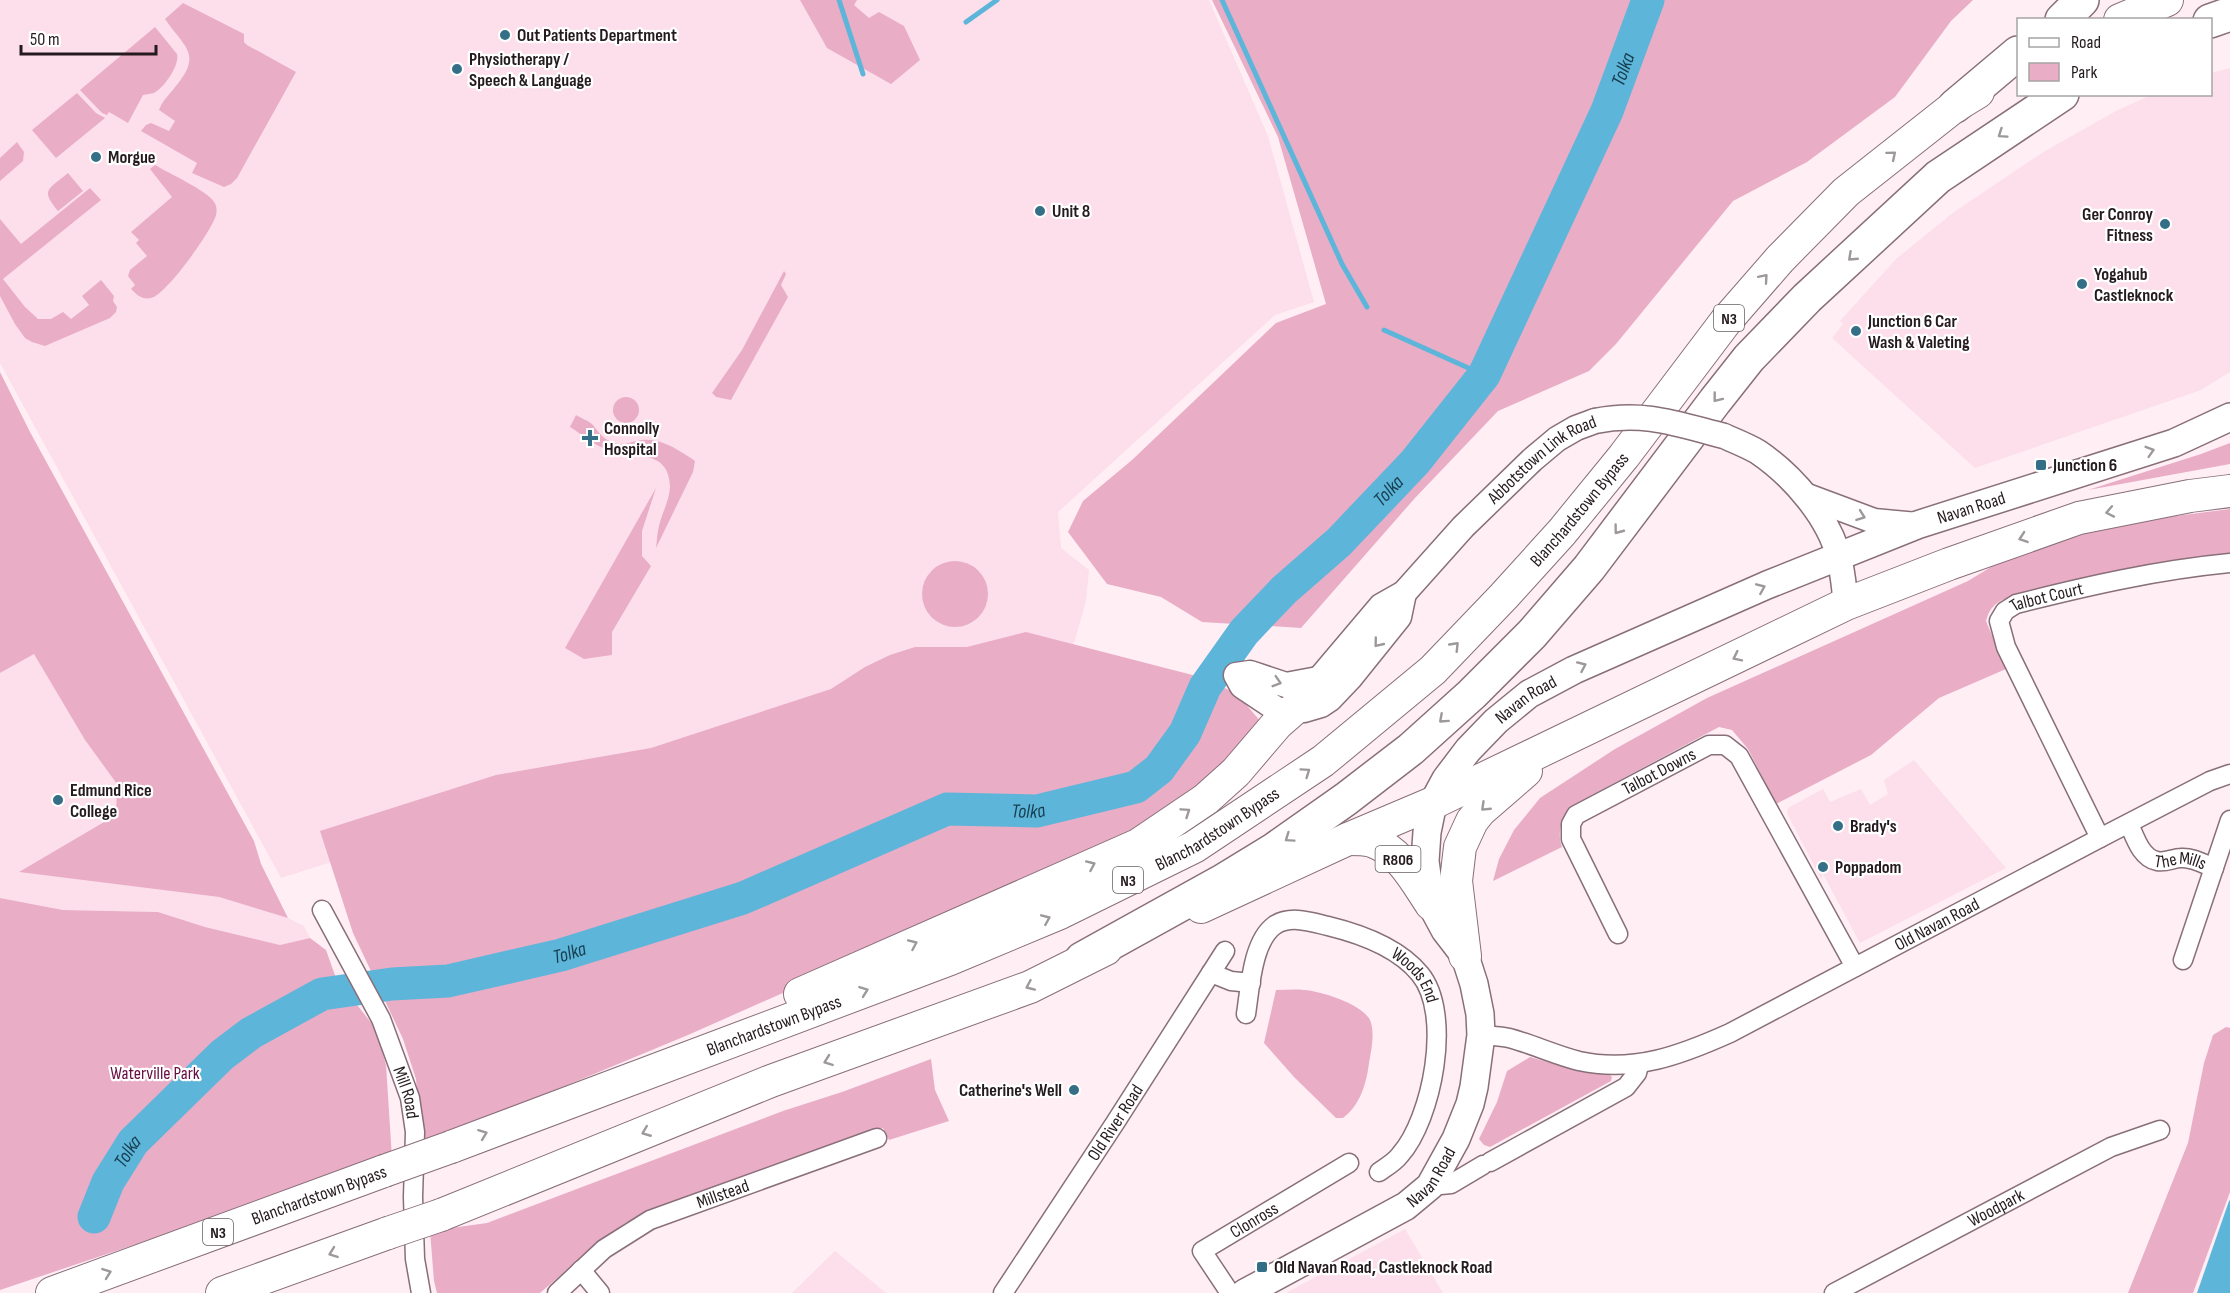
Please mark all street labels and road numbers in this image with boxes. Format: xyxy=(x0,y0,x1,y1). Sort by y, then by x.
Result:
road number: N3 xyxy=(1714,305,1744,331)
street label: Abbotstown Link Road xyxy=(1483,411,1599,509)
street label: Blanchardstown Bypass xyxy=(1526,449,1633,571)
street label: Navan Road xyxy=(1935,488,2008,529)
street label: Talbot Court xyxy=(2006,578,2086,616)
street label: Navan Road xyxy=(1491,671,1560,728)
street label: Talbot Downs xyxy=(1619,744,1700,800)
street label: Blanchardstown Bypass xyxy=(1152,783,1284,875)
road number: R806 xyxy=(1376,846,1420,872)
street label: The Mills xyxy=(2153,848,2210,874)
road number: N3 xyxy=(1113,867,1143,893)
street label: Old Navan Road xyxy=(1891,894,1983,955)
street label: Woods End xyxy=(1388,943,1443,1005)
street label: Blanchardstown Bypass xyxy=(704,991,844,1061)
street label: Mill Road xyxy=(388,1064,423,1120)
street label: Old River Road xyxy=(1083,1081,1148,1165)
street label: Navan Road xyxy=(1403,1144,1460,1212)
street label: Blanchardstown Bypass xyxy=(249,1161,389,1230)
street label: Millstead xyxy=(694,1175,752,1213)
street label: Woodpark xyxy=(1965,1185,2028,1231)
street label: Clonross xyxy=(1226,1198,1282,1243)
road number: N3 xyxy=(203,1219,233,1245)

